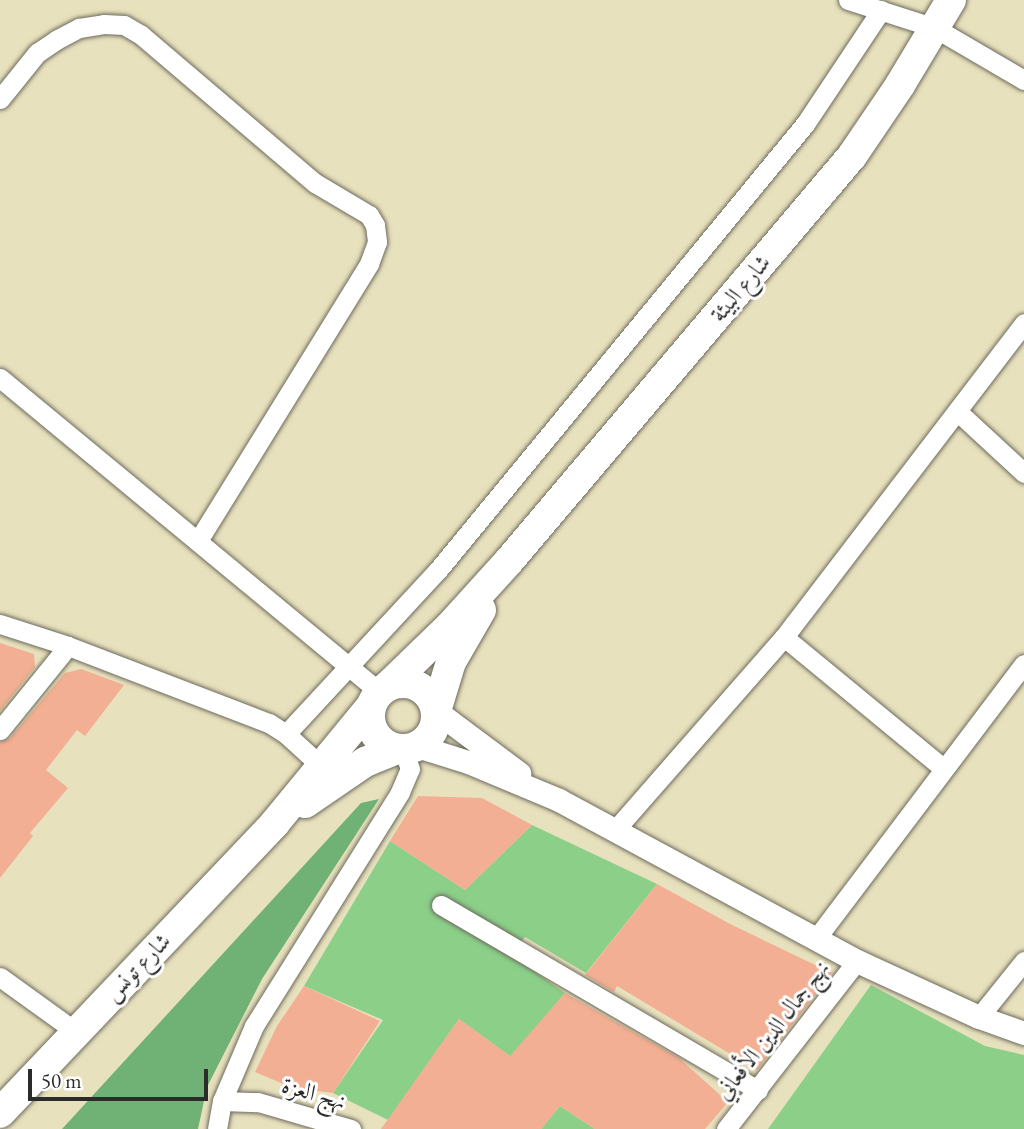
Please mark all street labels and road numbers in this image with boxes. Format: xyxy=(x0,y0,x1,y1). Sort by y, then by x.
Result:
street label: شارع البيئة xyxy=(704,249,776,327)
street label: شارع تونس xyxy=(98,927,176,1007)
street label: نهج جمال الدين الأفعاني xyxy=(709,955,835,1105)
street label: نهج العزة xyxy=(279,1071,349,1115)

